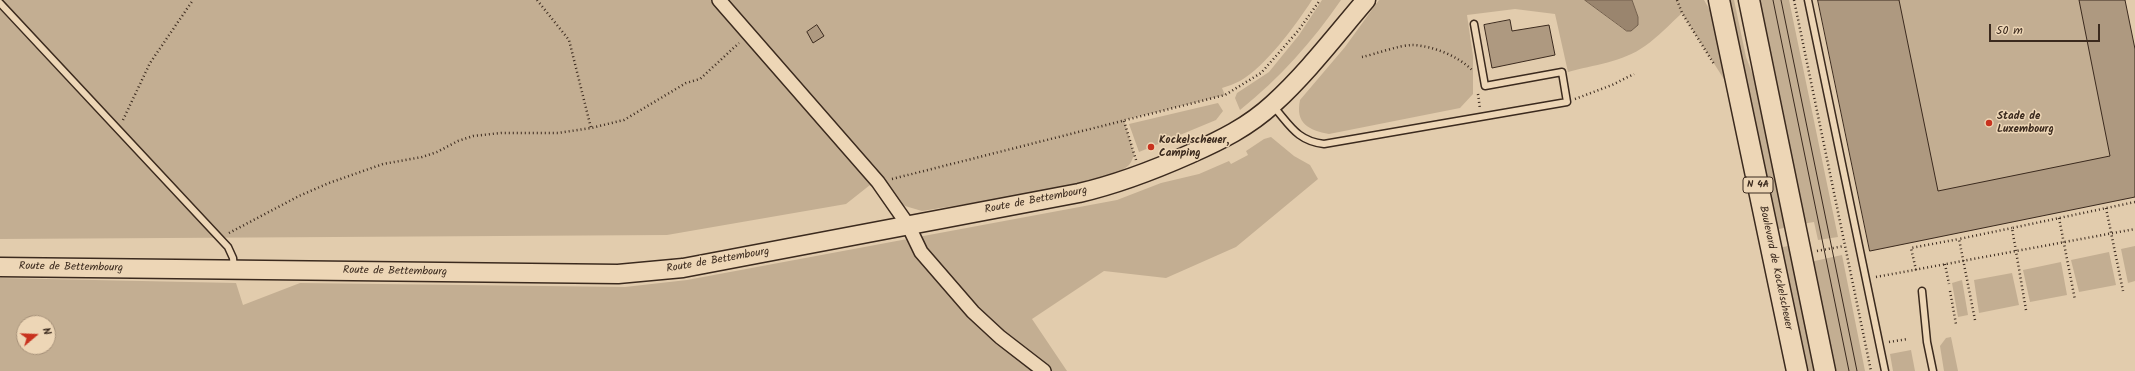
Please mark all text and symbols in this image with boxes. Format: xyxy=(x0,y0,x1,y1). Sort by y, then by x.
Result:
scale bar xyxy=(1991,16,2102,42)
text: 50 m xyxy=(1996,21,2023,40)
place label: Stade de Luxembourg xyxy=(1997,110,2054,136)
marker: Stade de Luxembourg xyxy=(1984,118,1994,128)
place label: Kockelscheuer, Camping xyxy=(1159,134,1229,160)
marker: Kockelscheuer, Camping xyxy=(1146,142,1156,152)
road number: N 4A xyxy=(1743,177,1773,193)
street label: Route de Bettembourg xyxy=(984,185,1088,217)
street label: Boulevard de Kockelscheuer xyxy=(1755,205,1795,331)
street label: Route de Bettembourg xyxy=(666,245,770,277)
street label: Route de Bettembourg xyxy=(19,260,123,276)
street label: Route de Bettembourg xyxy=(343,264,447,280)
north arrow xyxy=(16,315,56,355)
text: N xyxy=(37,325,56,338)

